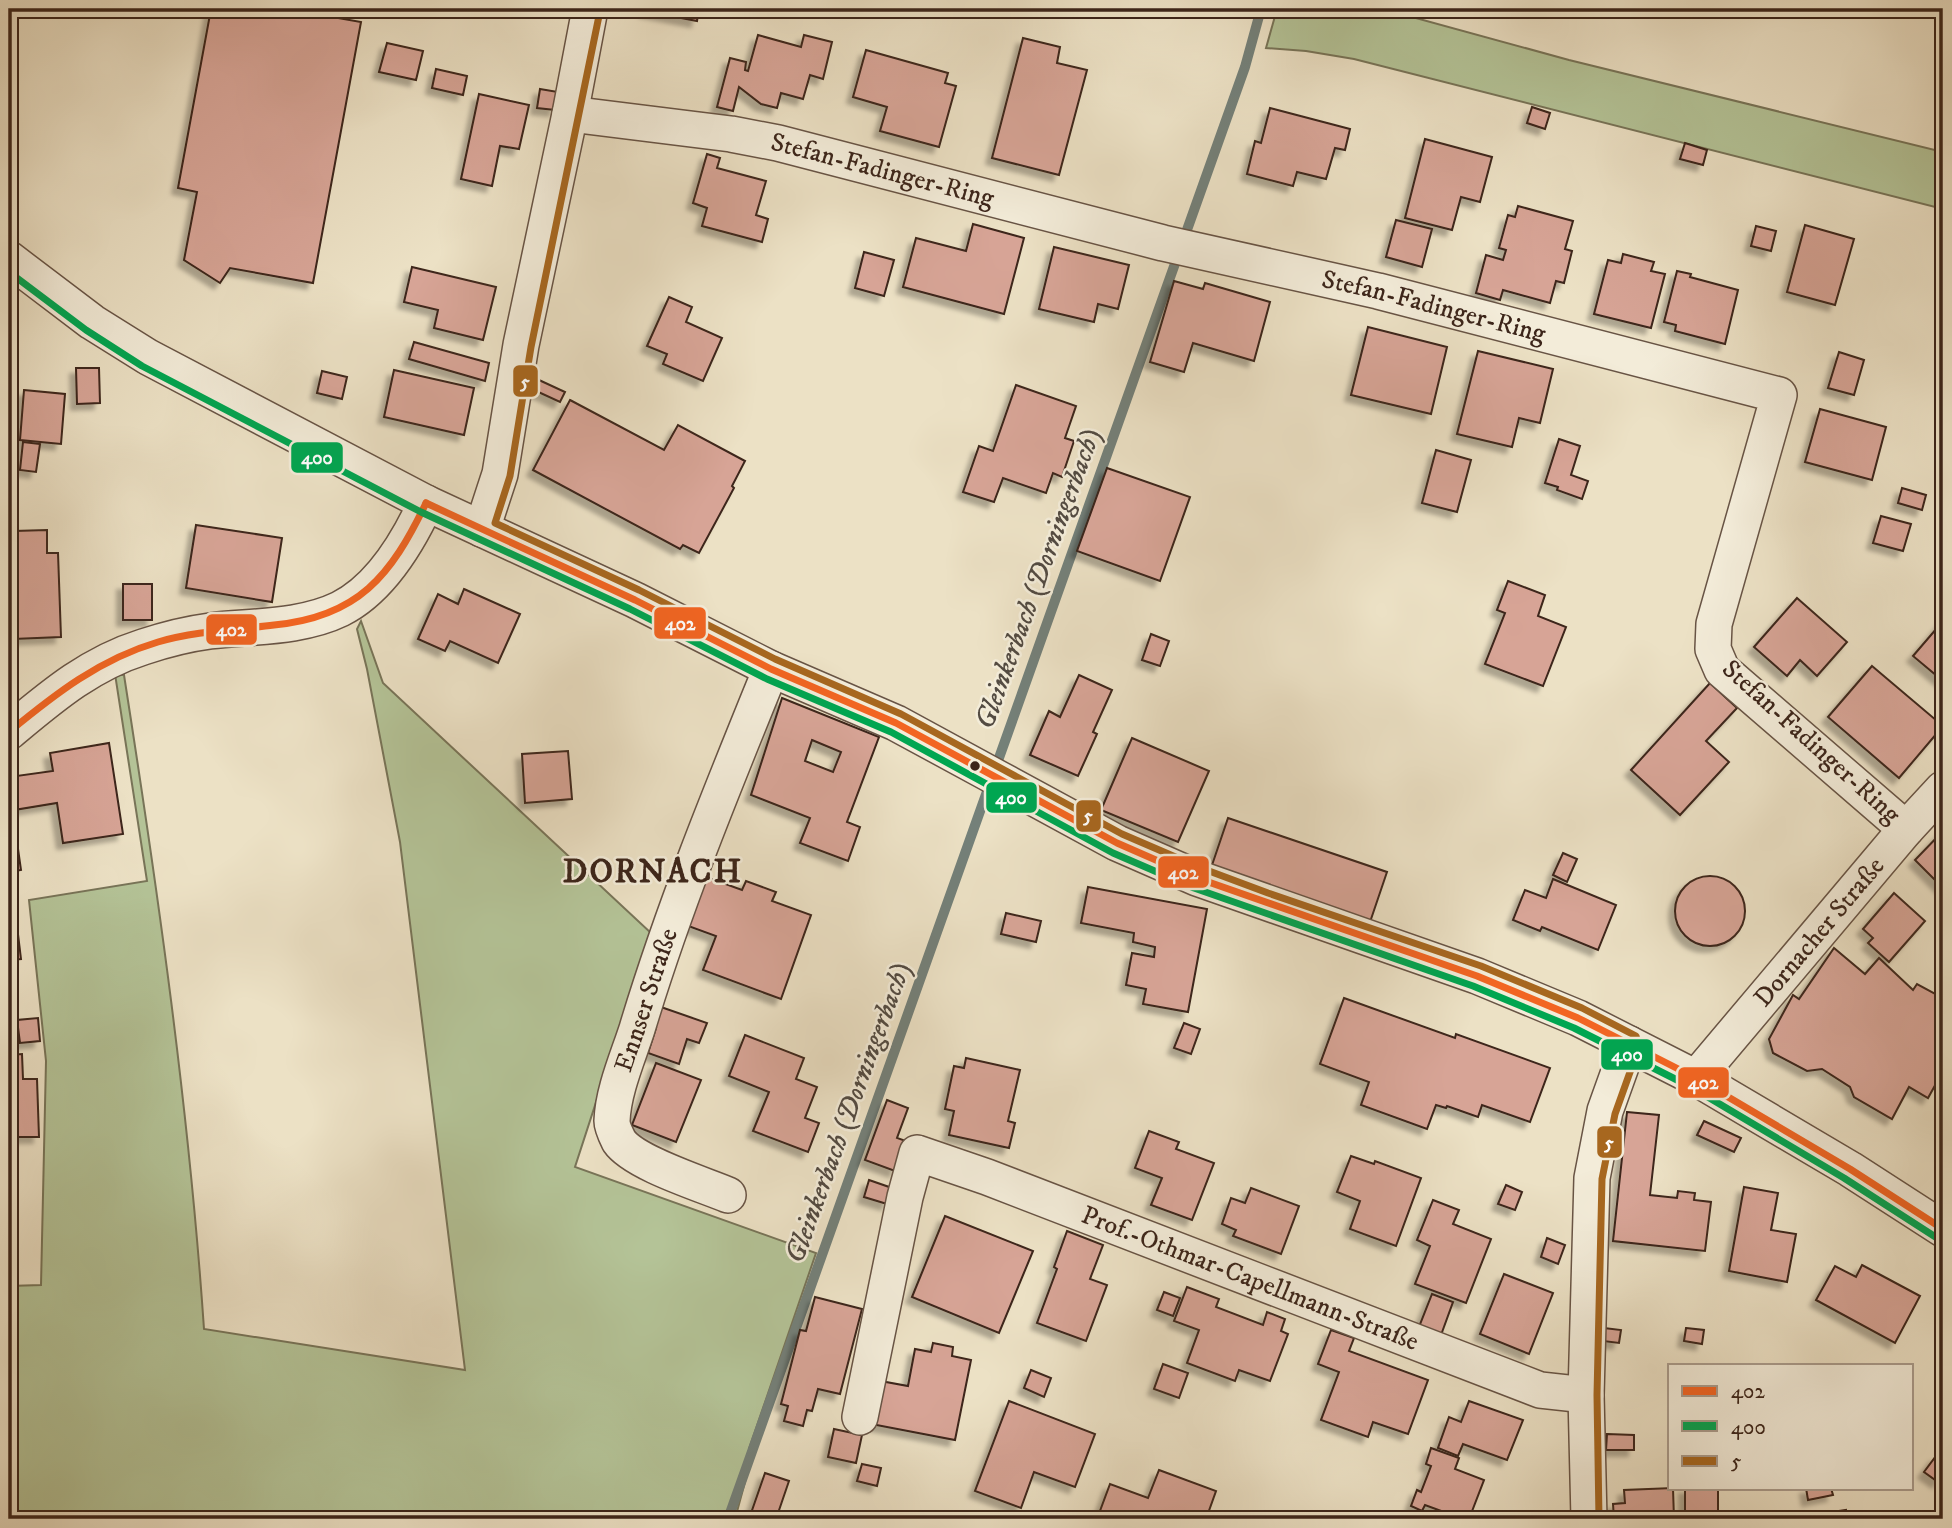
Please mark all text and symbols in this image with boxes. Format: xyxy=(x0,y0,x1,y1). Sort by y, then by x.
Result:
street label: Stefan-Fadinger-Ring xyxy=(768,125,998,215)
street label: Stefan-Fadinger-Ring xyxy=(1319,262,1550,350)
line badge: 5 xyxy=(512,364,539,398)
text: 5 xyxy=(519,371,530,394)
water label: Gleinkerbach (Dorningerbach) xyxy=(967,424,1109,734)
line badge: 400 xyxy=(290,441,344,474)
text: 400 xyxy=(301,447,333,470)
line badge: 402 xyxy=(653,606,707,640)
line badge: 402 xyxy=(205,613,258,646)
text: 402 xyxy=(665,613,696,636)
text: 402 xyxy=(216,619,247,642)
street label: Stefan-Fadinger-Ring xyxy=(1715,653,1908,831)
unlabelled marker xyxy=(968,759,982,773)
line badge: 400 xyxy=(985,781,1038,814)
text: 400 xyxy=(995,787,1027,810)
line badge: 5 xyxy=(1075,799,1102,833)
text: 5 xyxy=(1082,805,1093,828)
street label: Dornacher Straße xyxy=(1746,850,1892,1014)
district label: DORNACH xyxy=(563,852,743,893)
line badge: 402 xyxy=(1157,855,1210,889)
text: 402 xyxy=(1168,862,1199,885)
street label: Ennser Straße xyxy=(607,924,685,1076)
water label: Gleinkerbach (Dorningerbach) xyxy=(777,958,919,1268)
line badge: 400 xyxy=(1600,1038,1654,1071)
text: 400 xyxy=(1611,1044,1643,1067)
line badge: 402 xyxy=(1677,1066,1730,1099)
text: 402 xyxy=(1688,1072,1719,1095)
line badge: 5 xyxy=(1596,1125,1623,1159)
text: 5 xyxy=(1603,1132,1614,1155)
street label: Prof.-Othmar-Capellmann-Straße xyxy=(1077,1198,1423,1358)
legend xyxy=(1668,1364,1913,1490)
text: 402 xyxy=(1731,1379,1765,1405)
text: 400 xyxy=(1731,1415,1766,1441)
text: 5 xyxy=(1731,1449,1741,1475)

